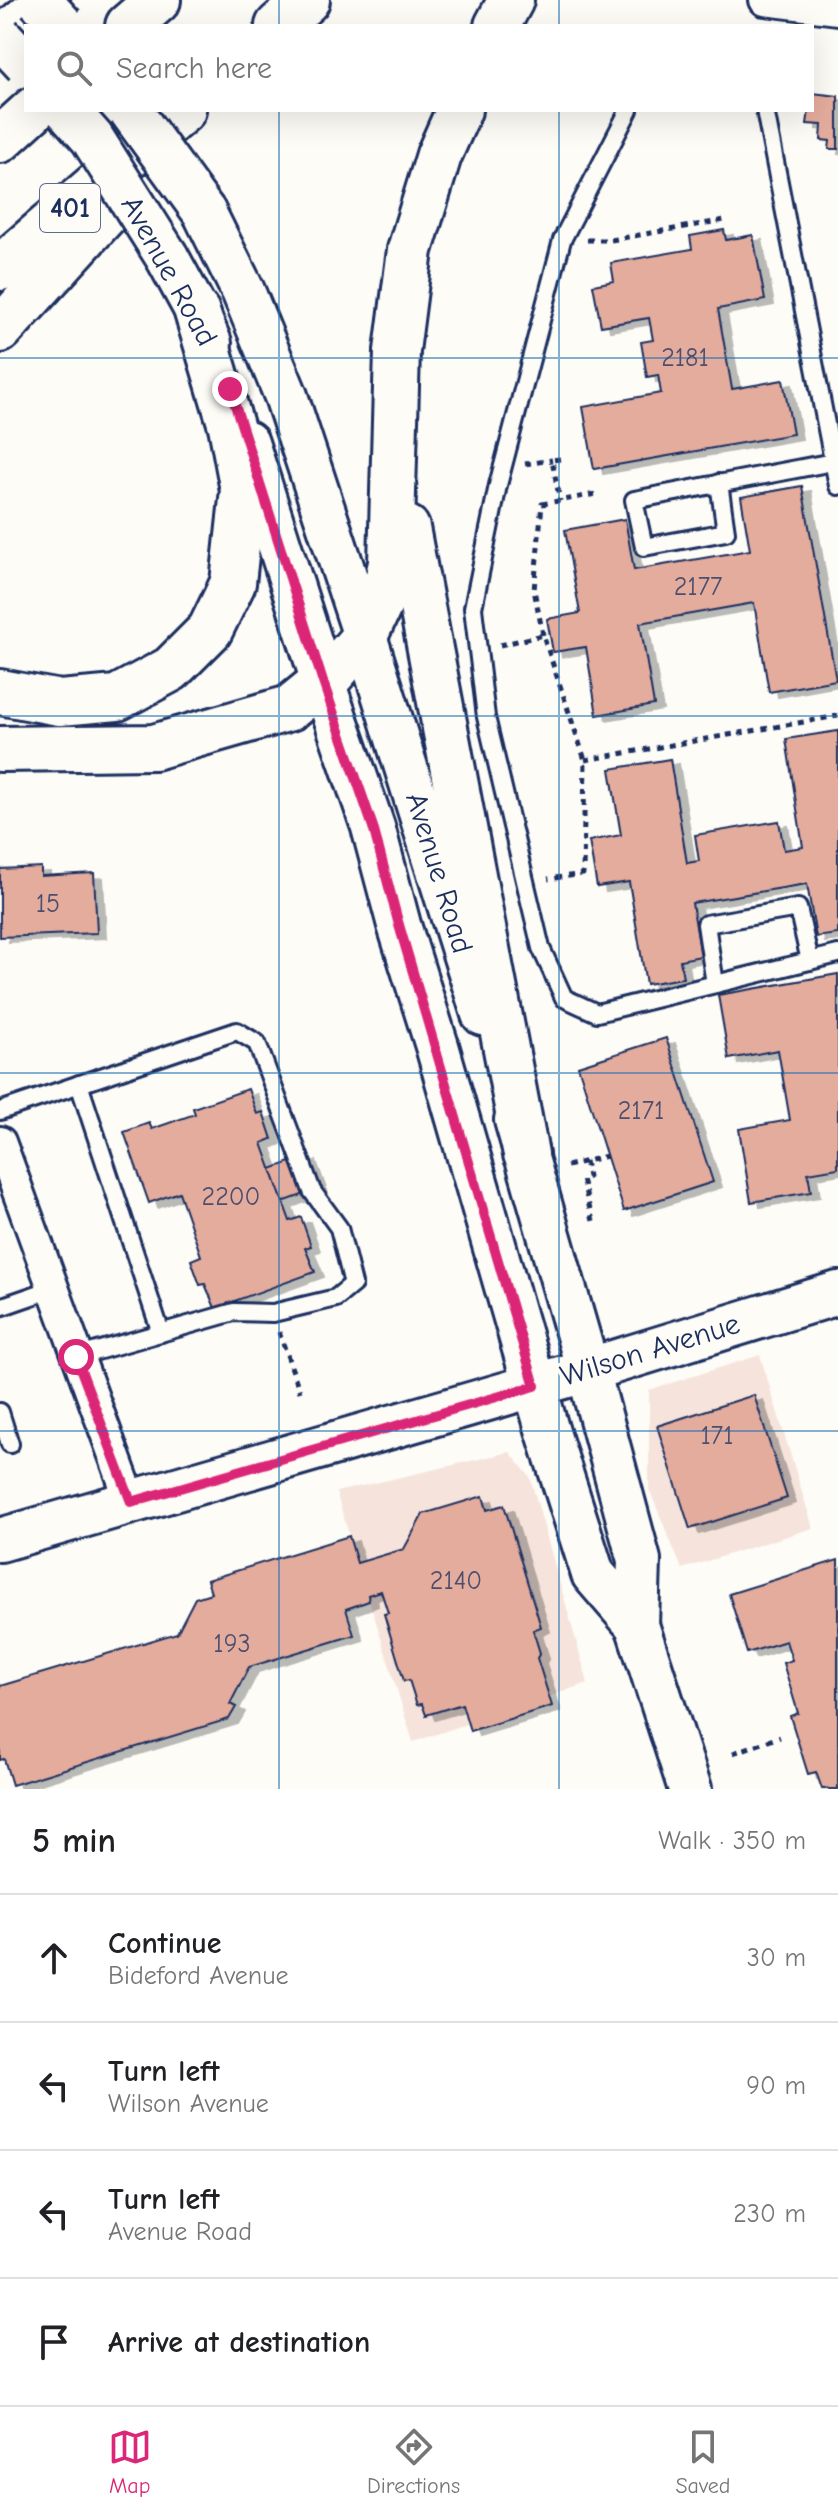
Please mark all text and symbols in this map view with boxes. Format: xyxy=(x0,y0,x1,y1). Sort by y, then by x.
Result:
search box xyxy=(24,24,814,112)
icon: search xyxy=(52,46,96,90)
text: Search here xyxy=(116,51,272,86)
road number: 401 xyxy=(40,184,100,232)
street label: Avenue Road xyxy=(113,190,225,352)
house number: 2181 xyxy=(661,343,709,373)
route end xyxy=(212,371,248,407)
house number: 2177 xyxy=(674,572,722,602)
street label: Avenue Road xyxy=(398,788,480,958)
house number: 15 xyxy=(36,889,60,919)
house number: 2171 xyxy=(618,1096,664,1126)
house number: 2200 xyxy=(202,1182,260,1212)
street label: Wilson Avenue xyxy=(556,1306,744,1394)
route start xyxy=(58,1339,94,1375)
house number: 171 xyxy=(701,1421,733,1451)
house number: 2140 xyxy=(430,1566,482,1596)
house number: 193 xyxy=(213,1629,251,1659)
text: 5 min xyxy=(32,1821,116,1861)
text: Walk · 350 m xyxy=(658,1826,806,1856)
text: Continue xyxy=(108,1926,222,1961)
icon: ahead xyxy=(32,1936,76,1980)
text: 30 m xyxy=(747,1943,806,1973)
text: Bideford Avenue xyxy=(108,1961,289,1991)
text: Turn left xyxy=(108,2054,220,2089)
icon: left xyxy=(32,2064,76,2108)
text: 90 m xyxy=(746,2071,806,2101)
text: Wilson Avenue xyxy=(108,2089,269,2119)
text: Turn left xyxy=(108,2182,220,2217)
icon: left xyxy=(32,2192,76,2236)
text: 230 m xyxy=(733,2199,806,2229)
text: Avenue Road xyxy=(108,2217,252,2247)
icon: arrive xyxy=(32,2320,76,2364)
text: Arrive at destination xyxy=(108,2325,370,2360)
tab: Map xyxy=(108,2425,152,2499)
tab: Directions xyxy=(367,2425,460,2499)
tab: Saved xyxy=(675,2425,730,2499)

